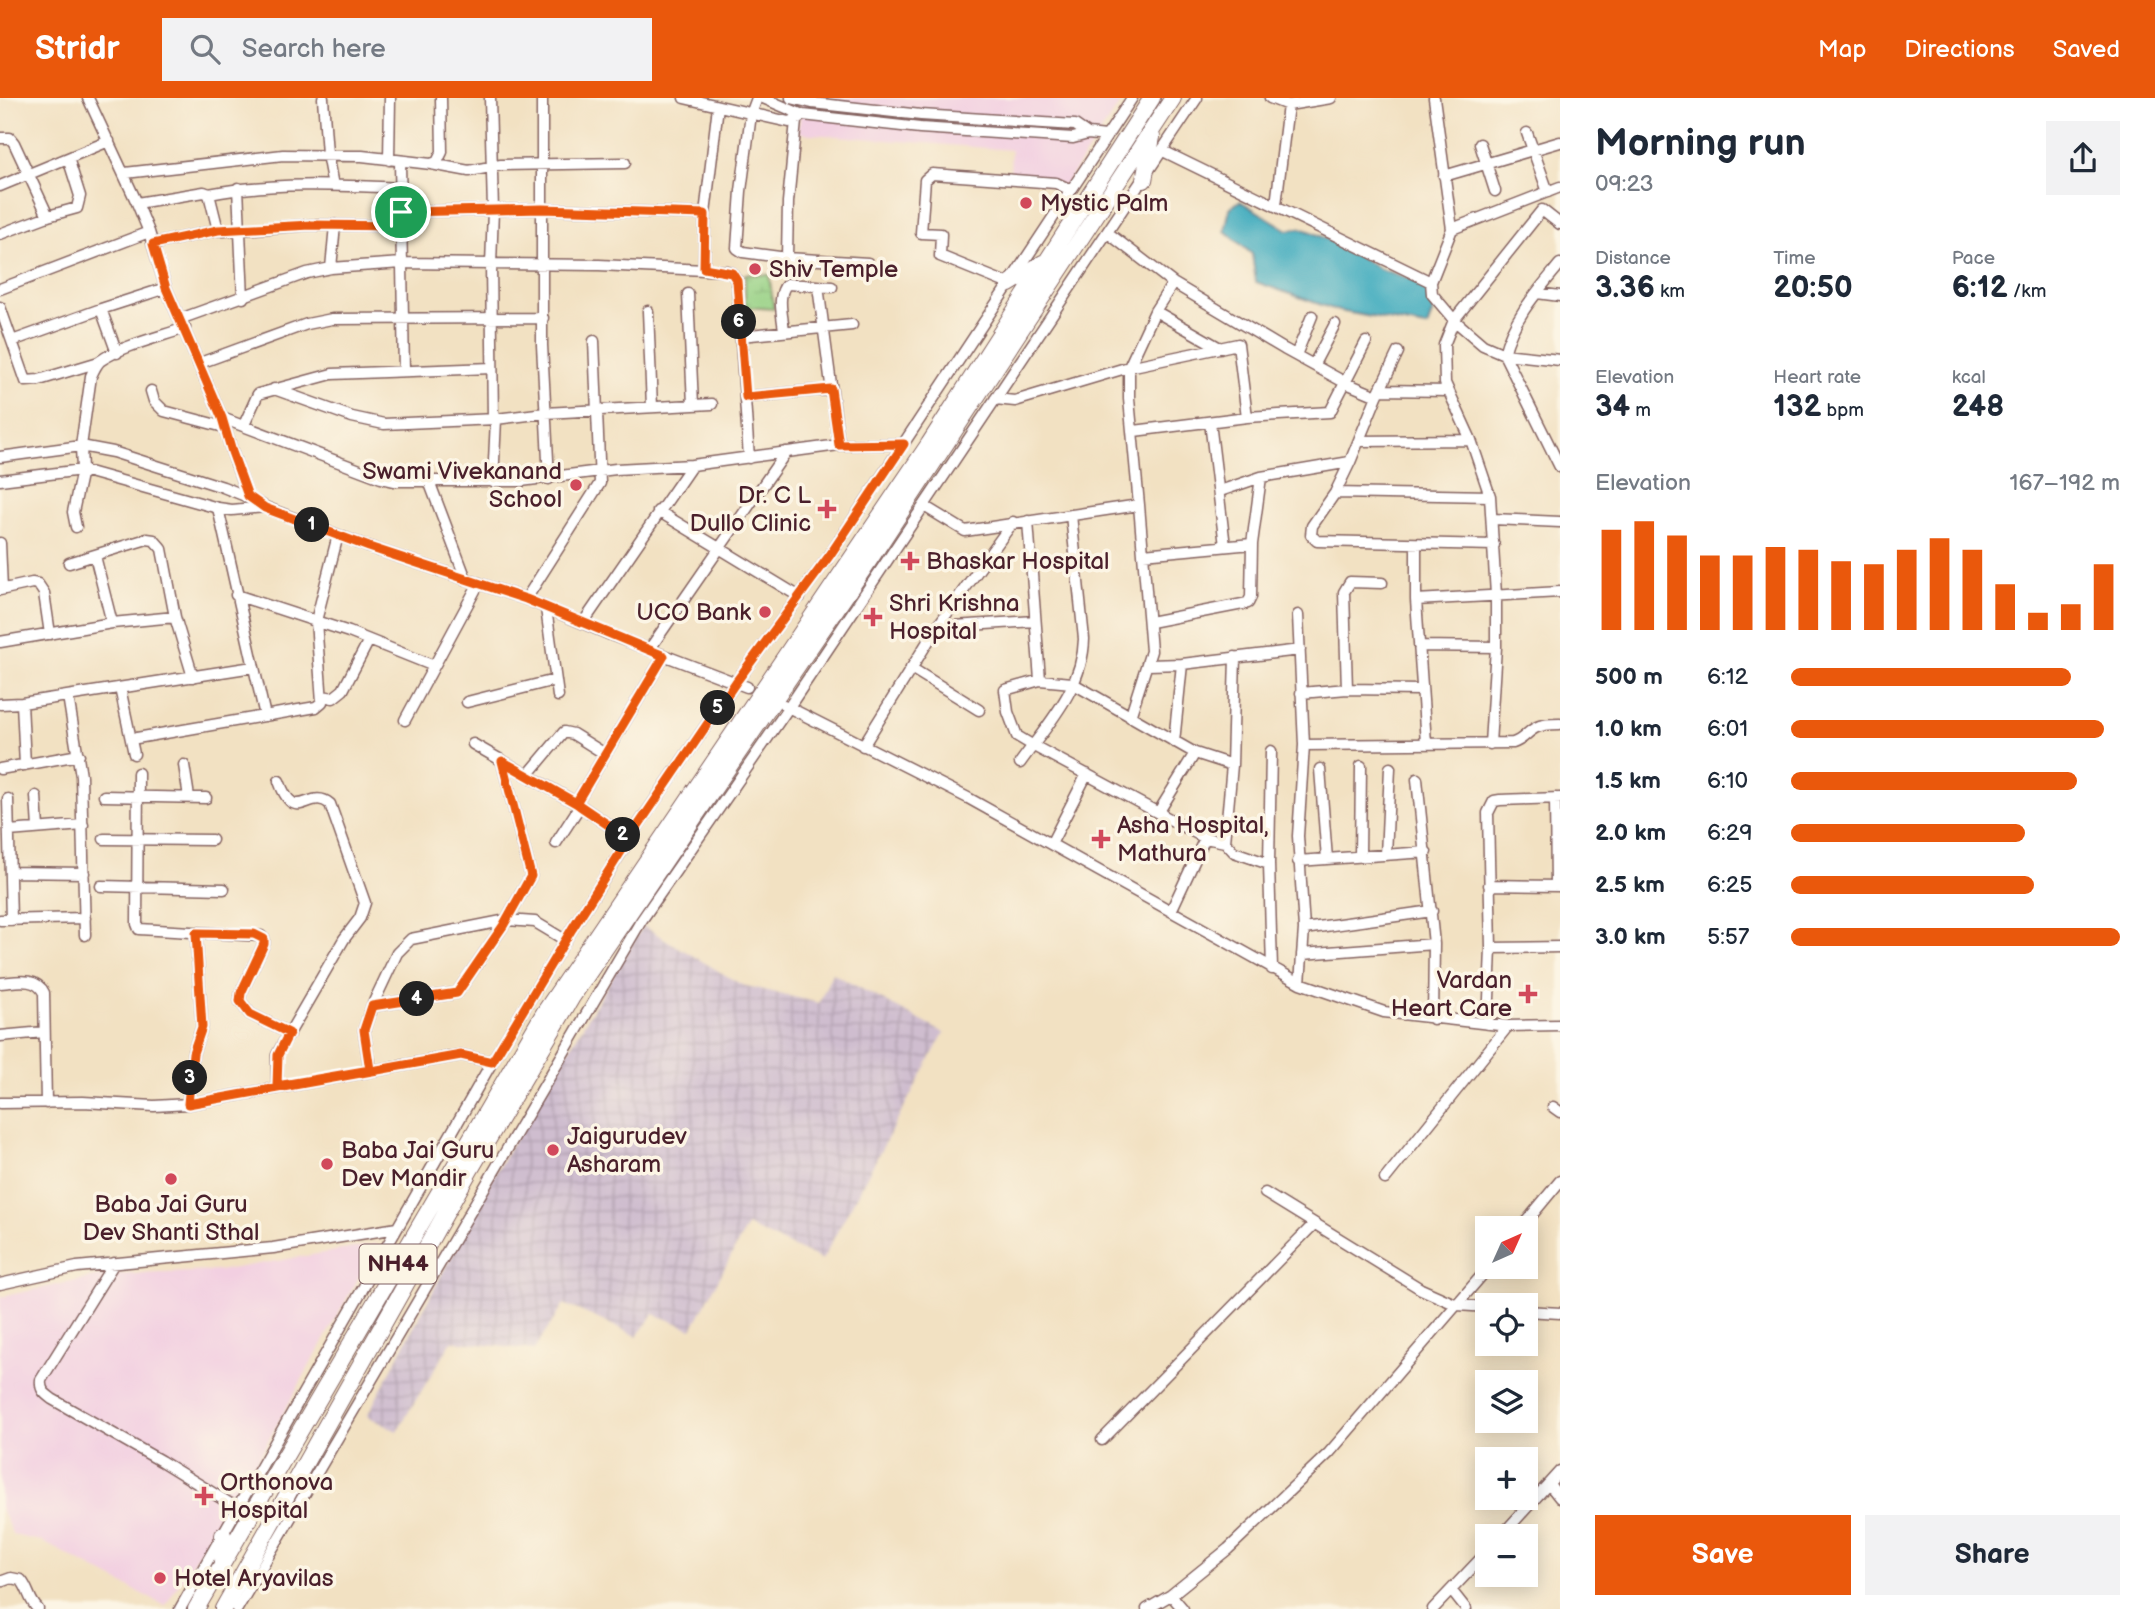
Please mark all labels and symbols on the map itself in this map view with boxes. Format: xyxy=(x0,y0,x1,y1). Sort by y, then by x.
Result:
pin xyxy=(371,182,431,242)
place label: Mystic Palm xyxy=(1040,189,1168,218)
marker: Mystic Palm xyxy=(1018,195,1034,211)
place label: Shiv Temple xyxy=(769,255,898,284)
marker: Shiv Temple xyxy=(747,261,763,277)
pin: 6 xyxy=(722,304,756,340)
place label: Swami Vivekanand School xyxy=(362,457,562,514)
marker: Swami Vivekanand School xyxy=(568,477,584,493)
place label: Dr. C L Dullo Clinic xyxy=(690,481,811,538)
marker: Dr. C L Dullo Clinic xyxy=(817,499,837,519)
pin: 1 xyxy=(294,508,330,542)
place label: Bhaskar Hospital xyxy=(926,547,1109,576)
marker: Bhaskar Hospital xyxy=(900,551,920,571)
place label: Shri Krishna Hospital xyxy=(889,589,1020,646)
place label: UCO Bank xyxy=(636,598,751,627)
marker: UCO Bank xyxy=(757,604,773,620)
marker: Shri Krishna Hospital xyxy=(863,607,883,627)
pin: 5 xyxy=(700,690,736,726)
place label: Asha Hospital, Mathura xyxy=(1117,811,1269,868)
pin: 2 xyxy=(606,818,640,852)
marker: Asha Hospital, Mathura xyxy=(1091,829,1111,849)
place label: Vardan Heart Care xyxy=(1391,966,1512,1023)
pin: 4 xyxy=(400,982,434,1016)
marker: Vardan Heart Care xyxy=(1518,984,1538,1004)
pin: 3 xyxy=(172,1060,208,1096)
place label: Jaigurudev Asharam xyxy=(567,1122,687,1179)
place label: Baba Jai Guru Dev Mandir xyxy=(341,1136,494,1193)
marker: Jaigurudev Asharam xyxy=(545,1142,561,1158)
marker: Baba Jai Guru Dev Mandir xyxy=(319,1156,335,1172)
marker: Baba Jai Guru Dev Shanti Sthal xyxy=(163,1171,179,1187)
place label: Baba Jai Guru Dev Shanti Sthal xyxy=(83,1190,259,1247)
north arrow xyxy=(1475,1216,1538,1279)
road number: NH44 xyxy=(360,1245,436,1284)
place label: Orthonova Hospital xyxy=(220,1468,333,1525)
marker: Orthonova Hospital xyxy=(194,1486,214,1506)
place label: Hotel Aryavilas xyxy=(174,1564,334,1593)
marker: Hotel Aryavilas xyxy=(152,1570,168,1586)

